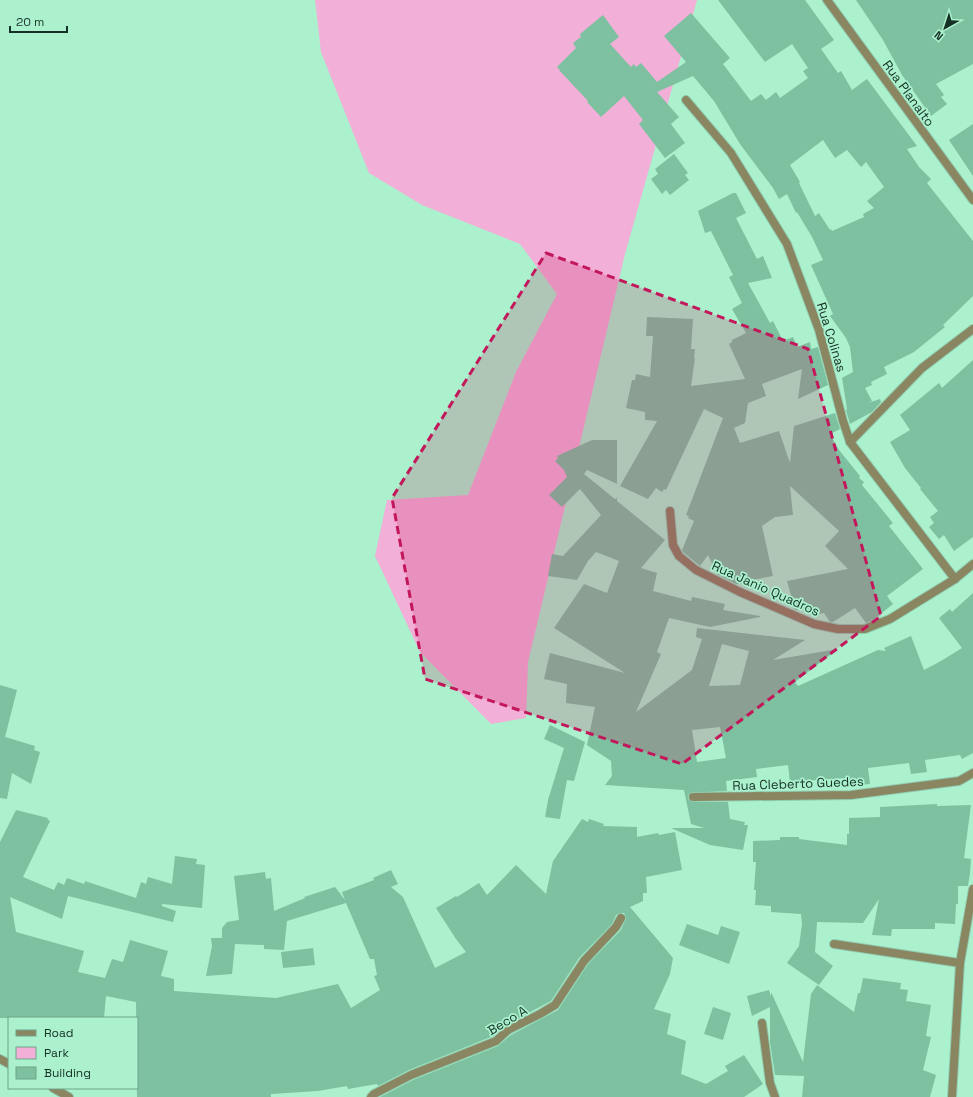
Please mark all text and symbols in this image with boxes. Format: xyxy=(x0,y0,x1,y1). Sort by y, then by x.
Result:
scale bar xyxy=(10,8,67,34)
north arrow xyxy=(925,8,965,48)
text: 20 m xyxy=(16,14,44,30)
text: N xyxy=(931,28,946,44)
street label: Rua Planalto xyxy=(879,57,938,130)
street label: Rua Colinas xyxy=(813,300,850,374)
street label: Rua Janio Quadros xyxy=(709,557,822,620)
street label: Rua Cleberto Guedes xyxy=(732,773,864,794)
street label: Beco A xyxy=(484,1002,530,1039)
legend xyxy=(8,1017,138,1089)
text: Road xyxy=(44,1025,73,1041)
text: Park xyxy=(44,1045,69,1061)
text: Building xyxy=(44,1065,91,1081)

